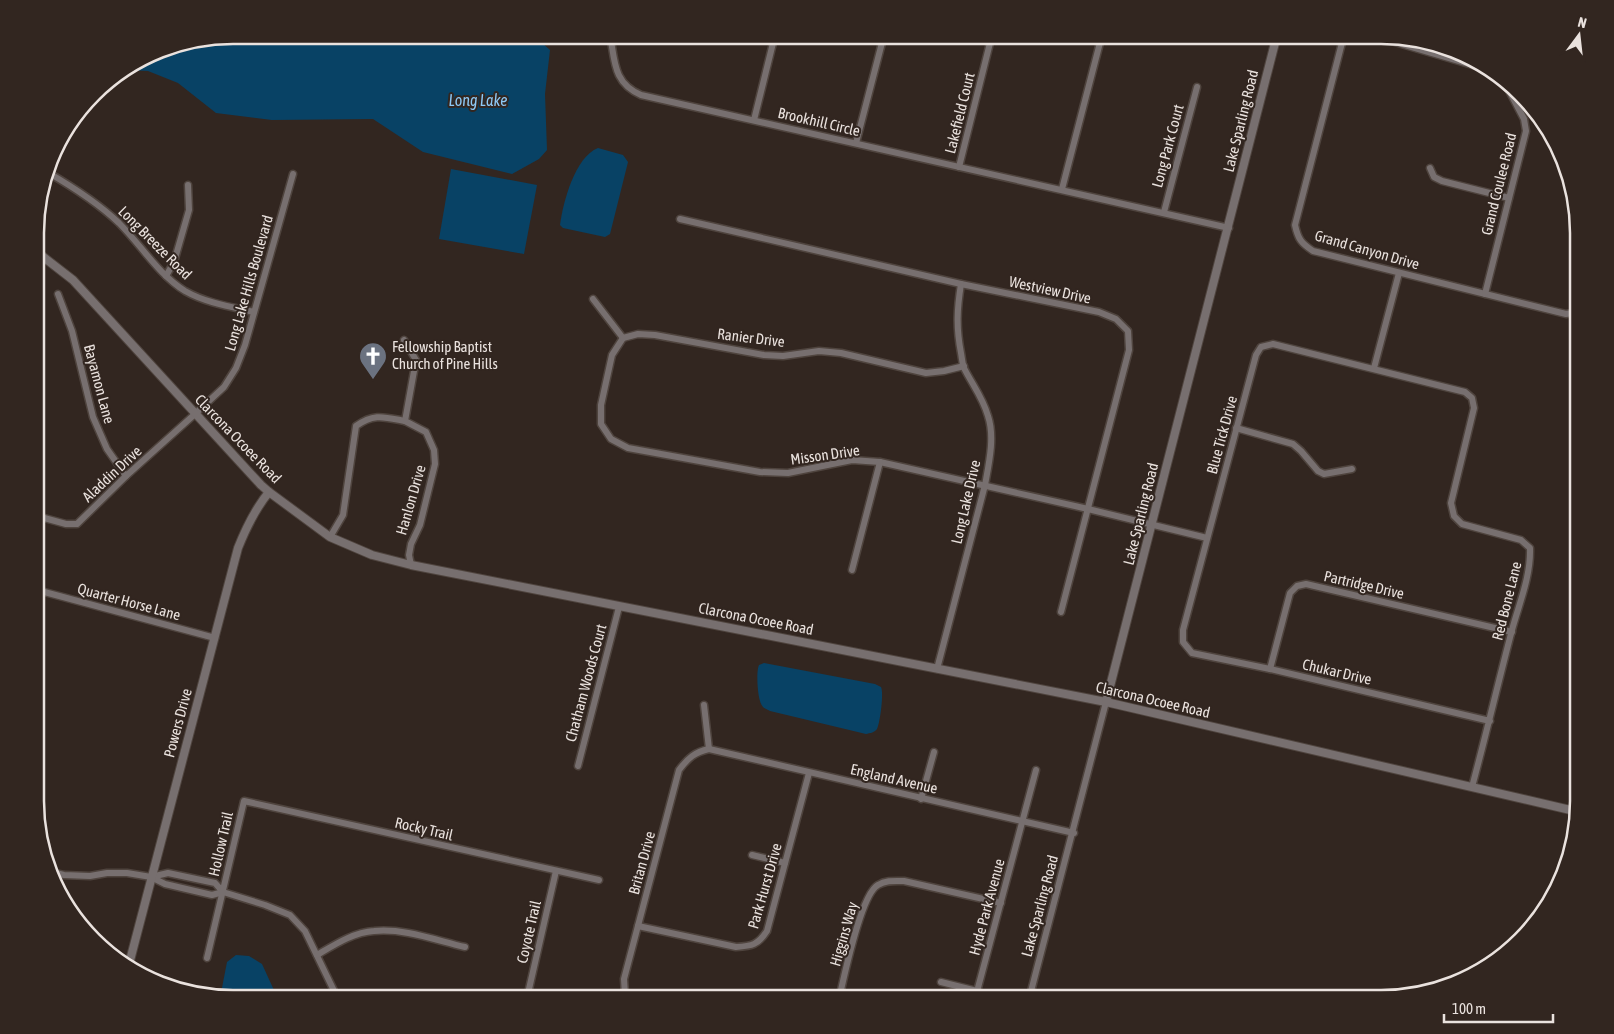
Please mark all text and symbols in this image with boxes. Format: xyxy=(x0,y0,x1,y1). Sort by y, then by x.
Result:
north arrow xyxy=(1554,10,1604,60)
text: N xyxy=(1576,14,1588,31)
street label: Lake Sparling Road xyxy=(1220,68,1261,174)
street label: Lakefield Court xyxy=(941,71,978,155)
water label: Long Lake xyxy=(449,91,507,110)
street label: Long Park Court xyxy=(1148,102,1187,189)
street label: Brookhill Circle xyxy=(776,104,862,139)
street label: Grand Coulee Road xyxy=(1478,131,1519,237)
street label: Long Breeze Road xyxy=(115,203,195,283)
street label: Long Lake Hills Boulevard xyxy=(221,213,276,353)
street label: Grand Canyon Drive xyxy=(1313,226,1422,273)
street label: Westview Drive xyxy=(1008,273,1093,307)
street label: Ranier Drive xyxy=(716,325,786,350)
place label: Fellowship Baptist Church of Pine Hills xyxy=(392,338,498,372)
church icon: Fellowship Baptist Church of Pine Hills xyxy=(358,341,388,380)
street label: Bayamon Lane xyxy=(81,342,118,425)
street label: Clarcona Ocoee Road xyxy=(192,391,285,487)
street label: Blue Tick Drive xyxy=(1203,394,1240,476)
street label: Misson Drive xyxy=(789,441,861,468)
street label: Aladdin Drive xyxy=(79,442,145,505)
street label: Long Lake Drive xyxy=(948,458,983,546)
street label: Lake Sparling Road xyxy=(1120,461,1161,567)
street label: Hanlon Drive xyxy=(392,463,429,537)
street label: Red Bone Lane xyxy=(1489,560,1525,642)
street label: Partridge Drive xyxy=(1322,567,1406,602)
street label: Quarter Horse Lane xyxy=(76,580,183,623)
street label: Clarcona Ocoee Road xyxy=(697,599,815,638)
street label: Chatham Woods Court xyxy=(562,622,609,744)
street label: Chukar Drive xyxy=(1301,655,1374,688)
street label: Clarcona Ocoee Road xyxy=(1094,678,1212,721)
street label: Powers Drive xyxy=(160,686,195,759)
street label: England Avenue xyxy=(849,760,940,797)
street label: Hollow Trail xyxy=(205,810,236,878)
street label: Rocky Trail xyxy=(393,814,455,843)
street label: Britan Drive xyxy=(625,829,658,896)
street label: Park Hurst Drive xyxy=(744,841,785,931)
street label: Lake Sparling Road xyxy=(1018,853,1061,959)
street label: Hyde Park Avenue xyxy=(965,857,1008,957)
street label: Coyote Trail xyxy=(513,899,544,965)
street label: Higgins Way xyxy=(826,900,861,968)
scale bar xyxy=(1444,992,1553,1024)
text: 100 m xyxy=(1452,1000,1486,1017)

